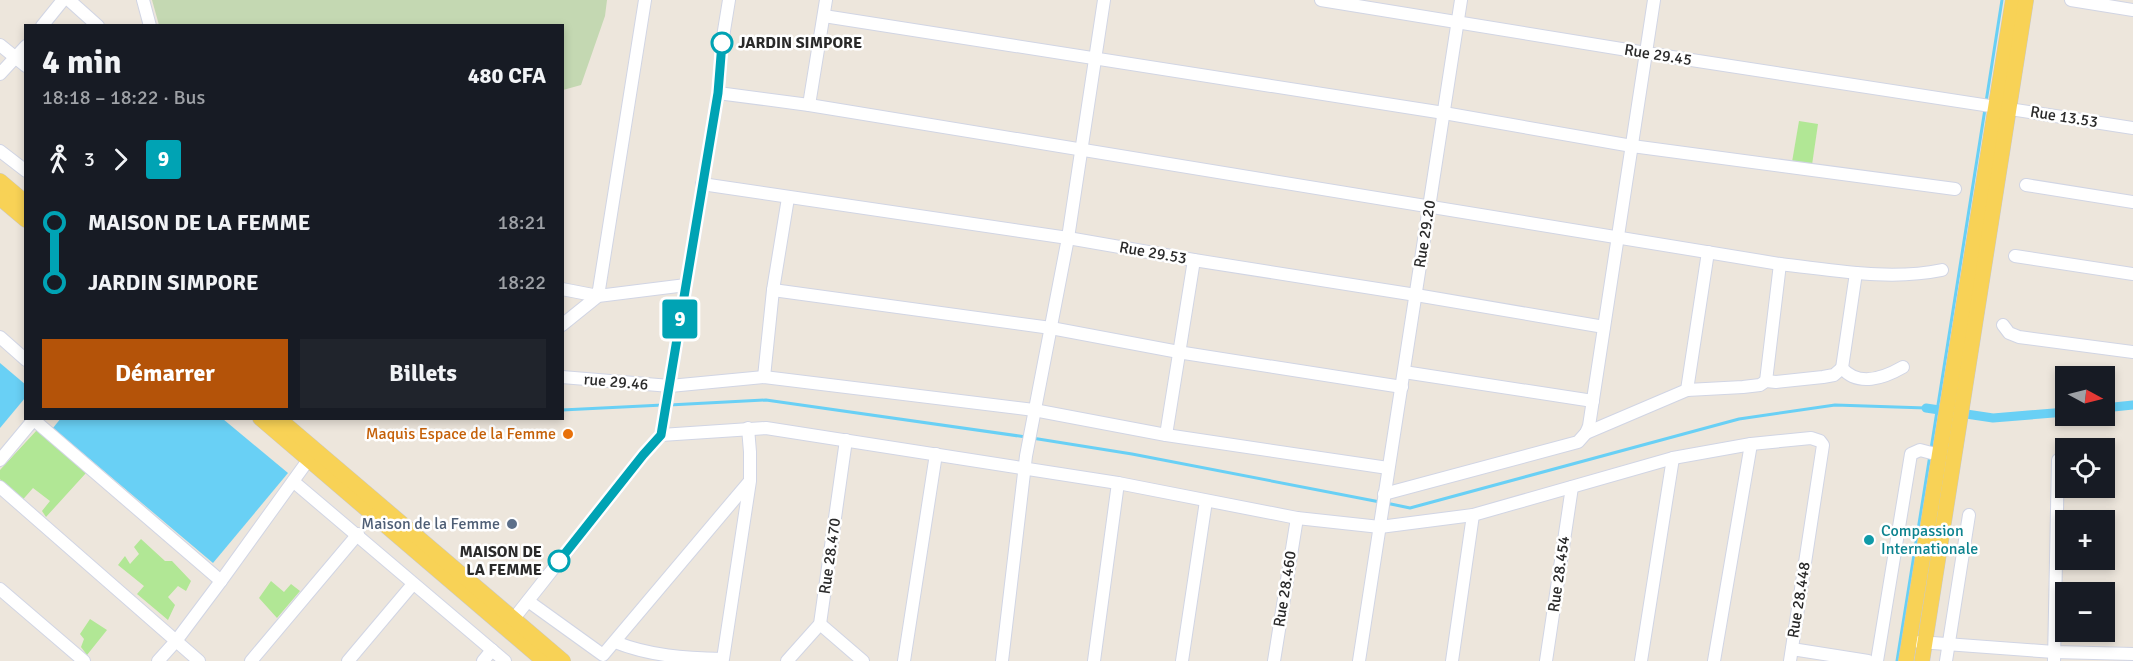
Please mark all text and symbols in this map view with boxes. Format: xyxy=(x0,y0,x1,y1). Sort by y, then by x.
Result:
marker: JARDIN SIMPORE xyxy=(711,32,733,54)
place label: JARDIN SIMPORE xyxy=(738,33,862,53)
street label: Rue 29.45 xyxy=(1623,40,1693,70)
text: 4 min xyxy=(42,42,122,83)
text: 480 CFA xyxy=(468,62,546,89)
text: 18:18 – 18:22 · Bus xyxy=(42,85,205,110)
street label: Rue 13.53 xyxy=(2029,102,2099,132)
icon: walk xyxy=(42,143,75,176)
icon: forward xyxy=(104,143,137,176)
text: 9 xyxy=(158,146,169,172)
text: 3 xyxy=(84,147,95,172)
street label: Rue 29.20 xyxy=(1410,199,1440,269)
text: MAISON DE LA FEMME xyxy=(88,209,310,236)
text: 18:21 xyxy=(497,210,546,235)
street label: Rue 29.53 xyxy=(1118,237,1188,269)
text: JARDIN SIMPORE xyxy=(88,269,259,296)
text: 18:22 xyxy=(497,270,546,295)
line badge: 9 xyxy=(660,300,700,338)
text: 9 xyxy=(674,306,686,332)
button: Démarrer xyxy=(42,339,288,408)
button: Billets xyxy=(300,339,546,408)
north arrow xyxy=(2055,366,2115,426)
map controls xyxy=(2055,366,2115,642)
street label: rue 29.46 xyxy=(583,369,649,395)
place label: Maquis Espace de la Femme xyxy=(366,424,556,444)
marker: Maquis Espace de la Femme xyxy=(561,427,575,441)
button: locate xyxy=(2055,438,2115,498)
button: + xyxy=(2055,510,2115,570)
place label: Maison de la Femme xyxy=(361,514,500,534)
marker: Maison de la Femme xyxy=(505,517,519,531)
street label: Rue 28.470 xyxy=(815,517,845,595)
place label: Compassion Internationale xyxy=(1881,521,1978,559)
marker: Compassion Internationale xyxy=(1862,533,1876,547)
street label: Rue 28.454 xyxy=(1544,534,1574,613)
place label: MAISON DE LA FEMME xyxy=(459,542,542,580)
street label: Rue 28.460 xyxy=(1269,549,1301,629)
marker: MAISON DE LA FEMME xyxy=(548,550,570,572)
street label: Rue 28.448 xyxy=(1783,560,1815,640)
button: − xyxy=(2055,582,2115,642)

